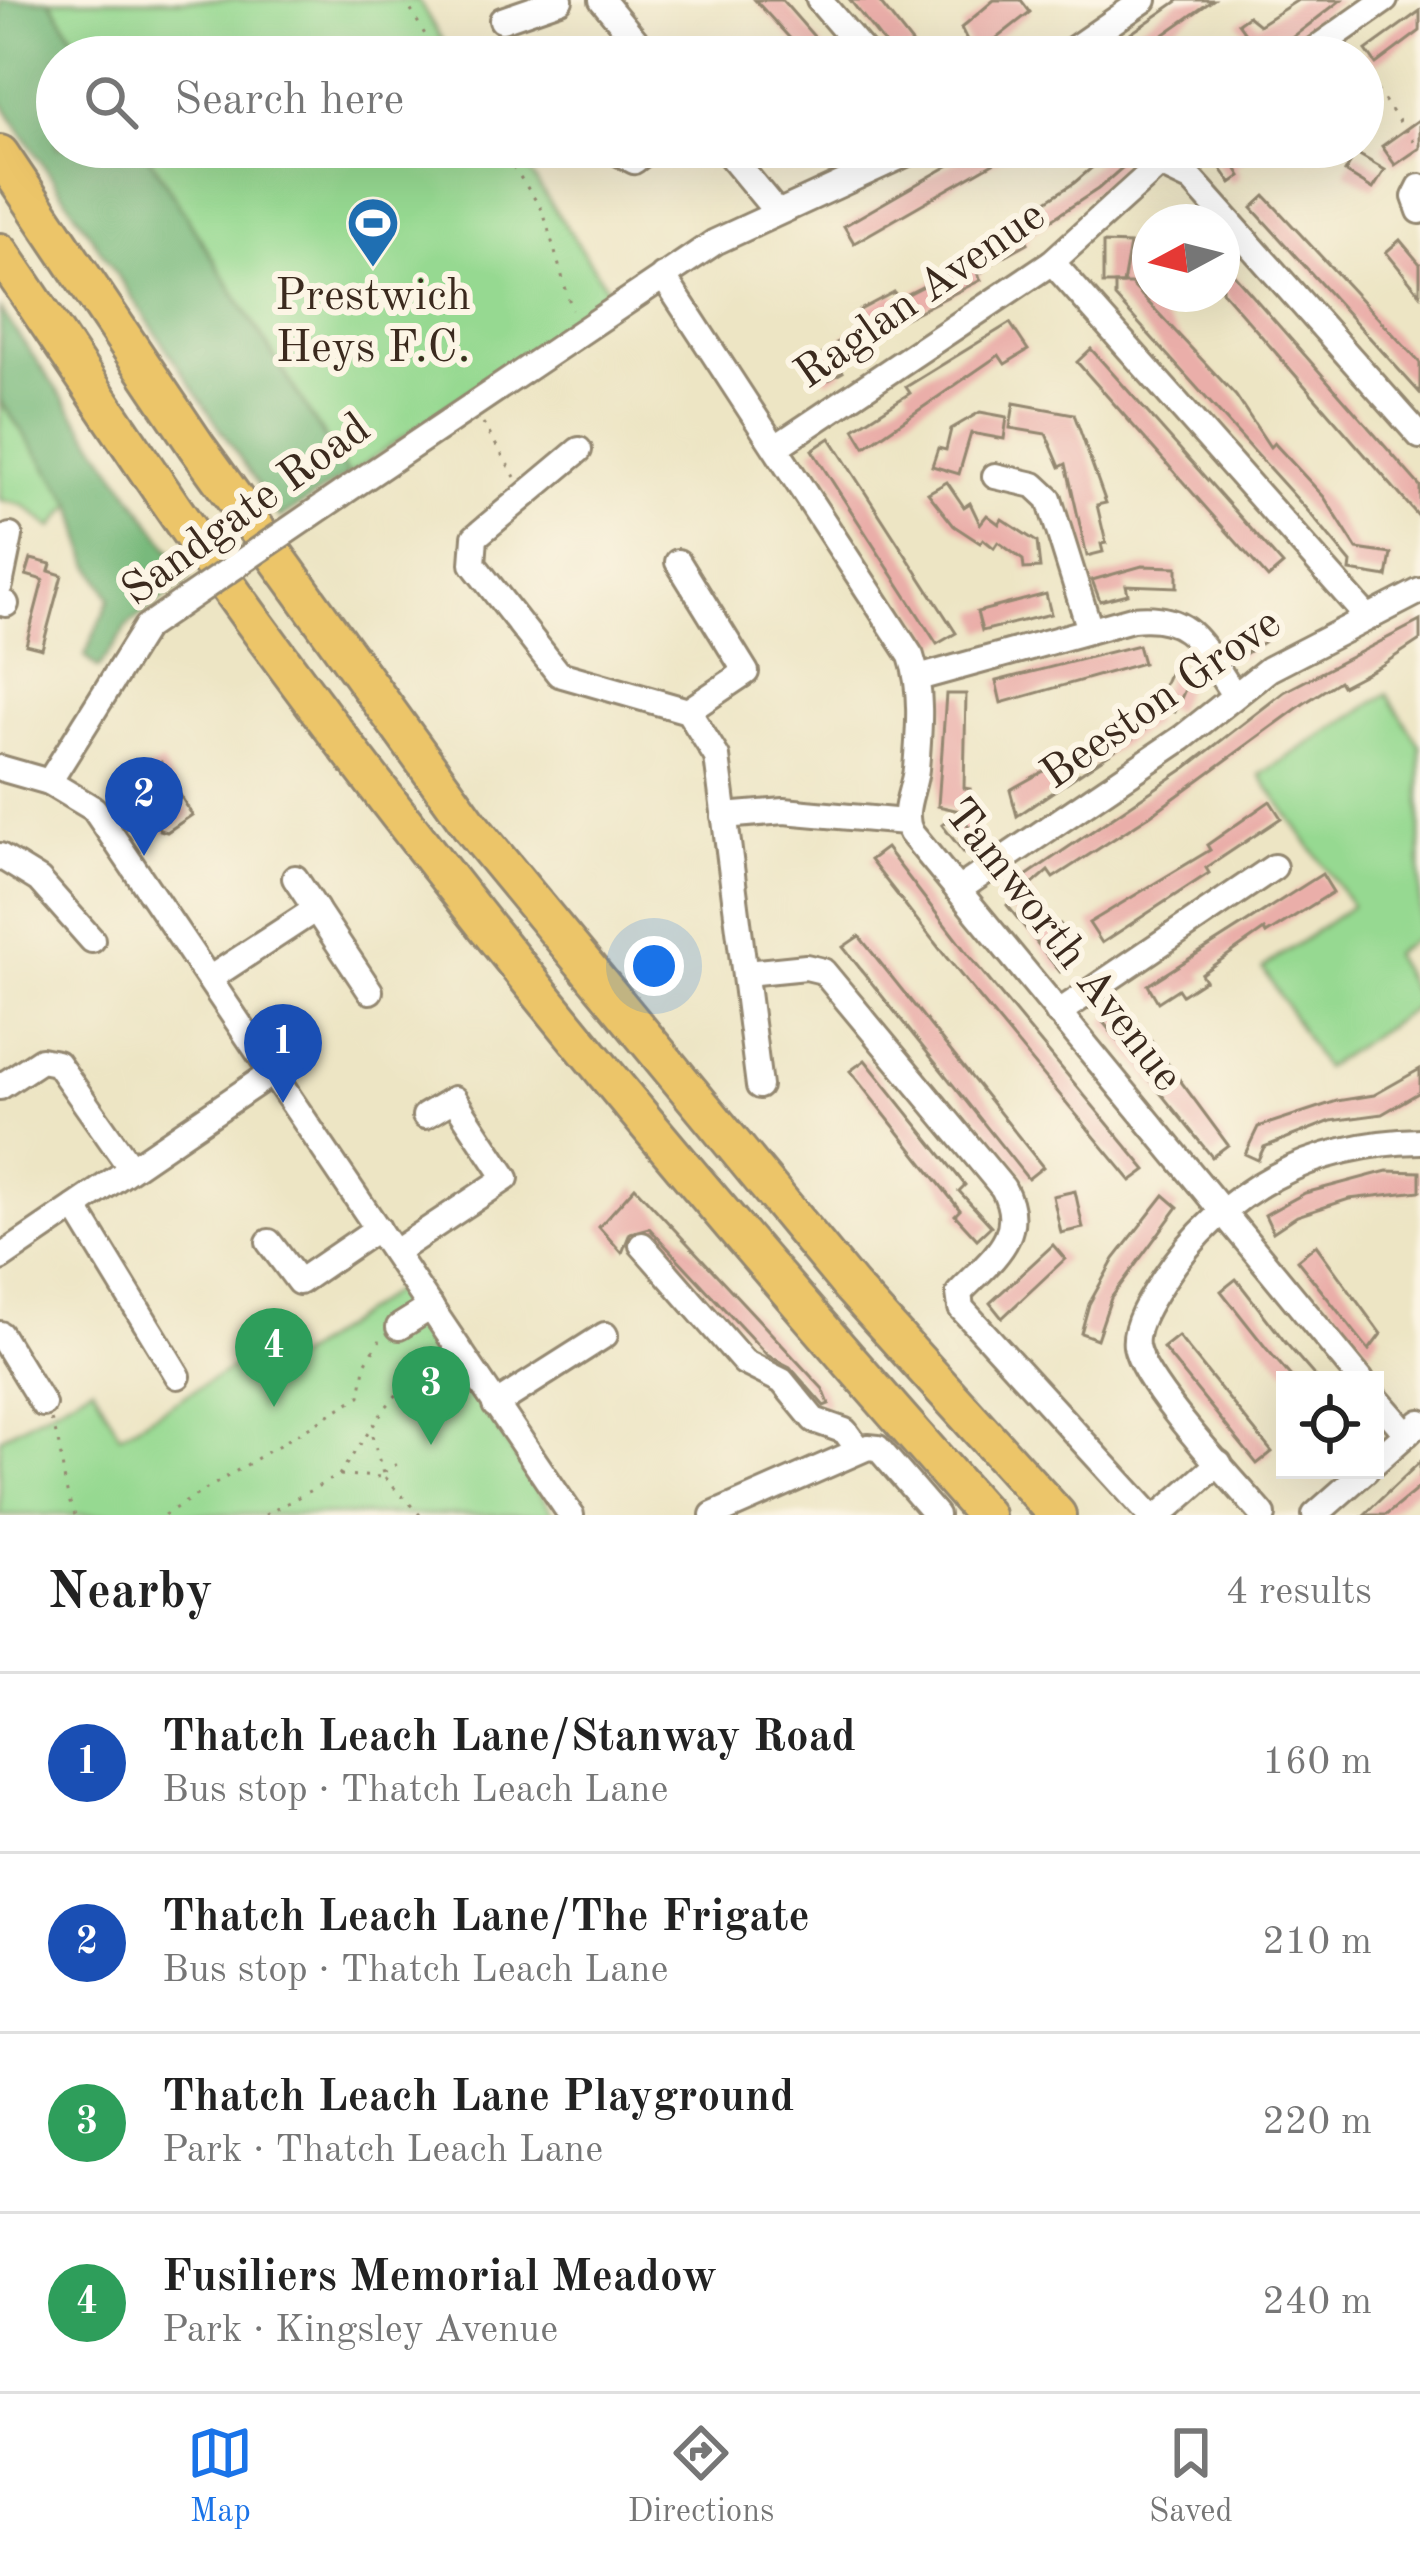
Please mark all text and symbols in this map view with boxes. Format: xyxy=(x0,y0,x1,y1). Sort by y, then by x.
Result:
search box xyxy=(36,36,1384,168)
icon: search xyxy=(78,69,144,135)
text: Search here xyxy=(174,79,404,124)
street label: Raglan Avenue xyxy=(788,194,1054,398)
sports icon: Prestwich Heys F.C. xyxy=(345,195,401,269)
north arrow xyxy=(1132,204,1240,312)
place label: Prestwich Heys F.C. xyxy=(275,275,471,372)
street label: Sandgate Road xyxy=(115,406,379,616)
street label: Beeston Grove xyxy=(1034,601,1290,799)
pin: 2 xyxy=(105,757,183,856)
street label: Tamworth Avenue xyxy=(934,791,1190,1101)
your location xyxy=(624,936,684,996)
pin: 1 xyxy=(244,1004,322,1103)
pin: 4 xyxy=(235,1308,313,1407)
pin: 3 xyxy=(392,1346,470,1445)
map controls xyxy=(1276,1371,1384,1479)
button: locate xyxy=(1276,1371,1384,1479)
text: Nearby xyxy=(48,1568,213,1619)
text: 4 results xyxy=(1226,1573,1372,1612)
text: Thatch Leach Lane/Stanway Road xyxy=(162,1716,856,1761)
text: 1 xyxy=(76,1743,98,1782)
text: 160 m xyxy=(1262,1743,1372,1782)
text: Bus stop · Thatch Leach Lane xyxy=(162,1771,668,1810)
text: Thatch Leach Lane/The Frigate xyxy=(162,1896,810,1941)
text: 2 xyxy=(76,1923,98,1962)
text: 210 m xyxy=(1262,1923,1372,1962)
text: Bus stop · Thatch Leach Lane xyxy=(162,1951,668,1990)
text: Thatch Leach Lane Playground xyxy=(162,2076,794,2121)
text: 3 xyxy=(76,2103,98,2142)
text: 220 m xyxy=(1262,2103,1372,2142)
text: Park · Thatch Leach Lane xyxy=(162,2131,603,2170)
text: Fusiliers Memorial Meadow xyxy=(162,2256,717,2301)
text: 4 xyxy=(76,2283,98,2322)
text: 240 m xyxy=(1262,2283,1372,2322)
text: Park · Kingsley Avenue xyxy=(162,2311,558,2350)
tab: Map xyxy=(187,2420,253,2533)
tab: Directions xyxy=(628,2420,774,2533)
tab: Saved xyxy=(1149,2420,1233,2533)

